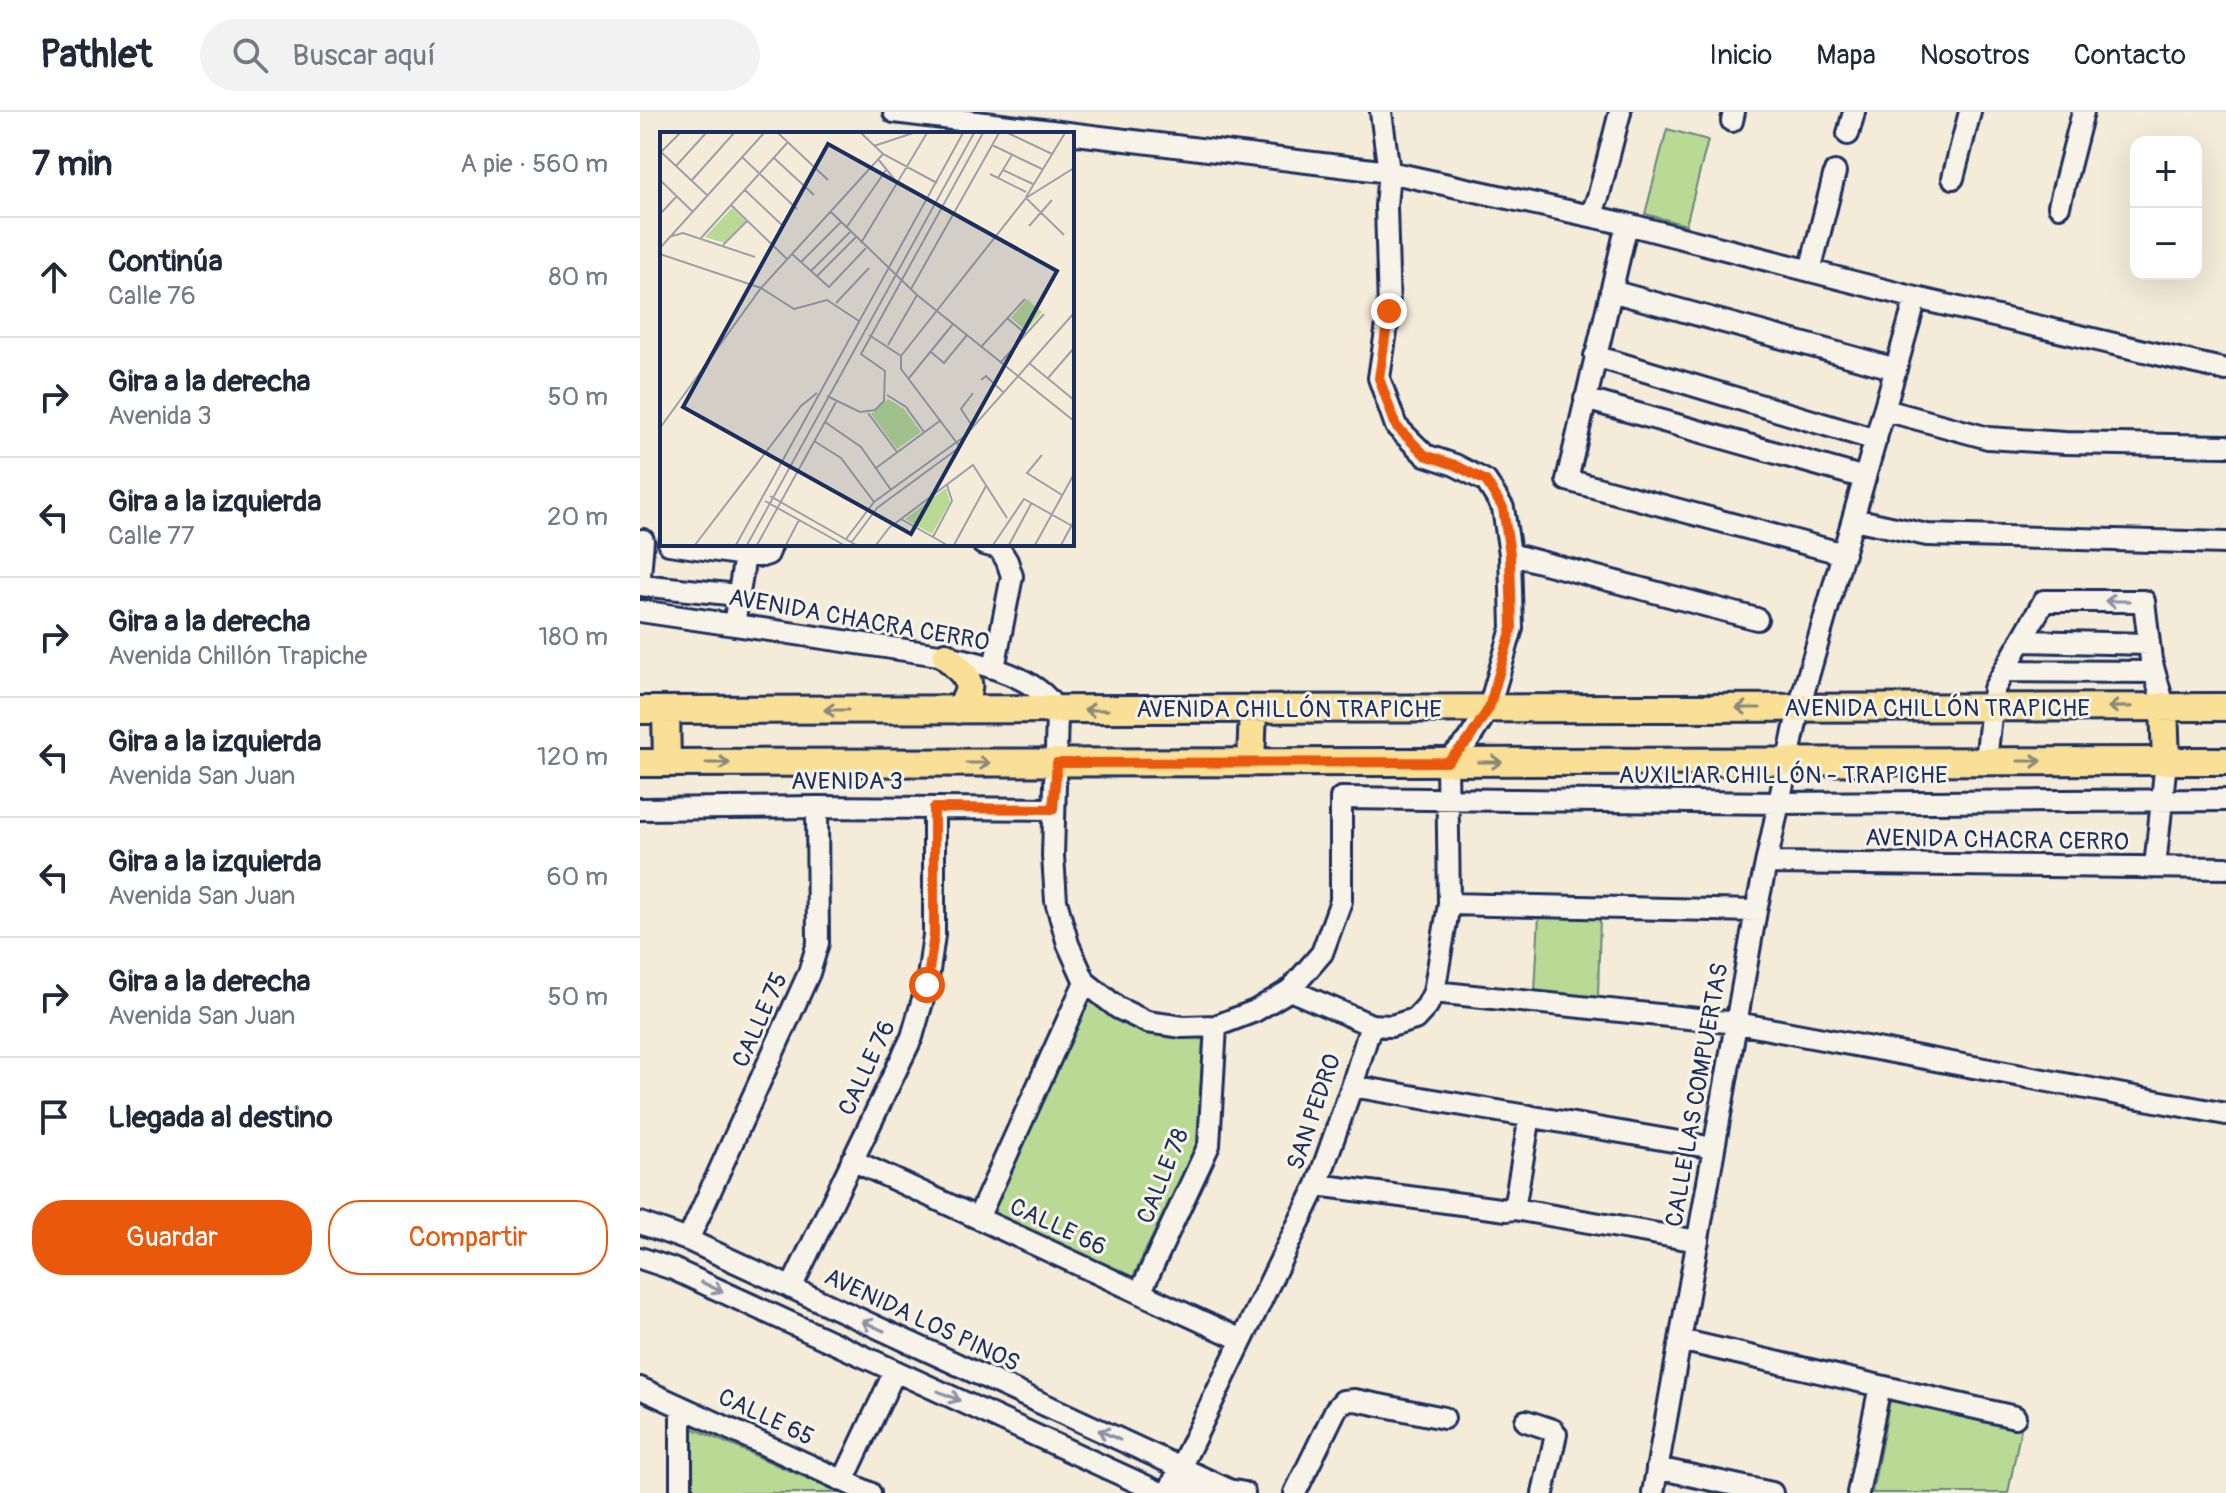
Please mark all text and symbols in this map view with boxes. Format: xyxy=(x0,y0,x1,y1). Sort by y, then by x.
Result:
search box xyxy=(200,19,760,91)
text: Pathlet xyxy=(40,31,152,79)
icon: search xyxy=(228,33,272,77)
text: Buscar aquí xyxy=(292,37,436,74)
text: Inicio xyxy=(1709,38,1772,73)
text: Mapa xyxy=(1816,38,1876,73)
text: Nosotros xyxy=(1920,38,2030,73)
text: Contacto xyxy=(2074,38,2186,73)
inset map xyxy=(660,132,1074,546)
map controls xyxy=(2130,136,2202,280)
button: + xyxy=(2130,136,2202,208)
text: 7 min xyxy=(32,143,113,186)
text: A pie · 560 m xyxy=(460,148,608,180)
button: − xyxy=(2130,208,2202,280)
text: Continúa xyxy=(108,243,223,280)
icon: ahead xyxy=(32,255,76,299)
text: 80 m xyxy=(548,261,608,293)
text: Calle 76 xyxy=(108,280,196,312)
route end xyxy=(1371,293,1407,329)
text: Gira a la derecha xyxy=(108,363,310,400)
icon: right xyxy=(32,375,76,419)
text: 50 m xyxy=(547,381,608,413)
text: Avenida 3 xyxy=(108,400,212,432)
text: Gira a la izquierda xyxy=(108,483,321,520)
icon: left xyxy=(32,495,76,539)
text: 20 m xyxy=(547,501,608,533)
text: Calle 77 xyxy=(108,520,194,552)
street label: AVENIDA CHACRA CERRO xyxy=(726,583,992,657)
one-way arrow xyxy=(2104,593,2131,609)
text: Gira a la derecha xyxy=(108,603,310,640)
icon: right xyxy=(32,615,76,659)
text: 180 m xyxy=(538,621,608,653)
text: Avenida Chillón Trapiche xyxy=(108,640,367,672)
street label: AVENIDA CHILLÓN TRAPICHE xyxy=(1784,693,2090,723)
street label: AVENIDA CHILLÓN TRAPICHE xyxy=(1136,694,1442,724)
one-way arrow xyxy=(2107,699,2134,715)
one-way arrow xyxy=(1735,700,1762,716)
one-way arrow xyxy=(823,702,850,718)
one-way arrow xyxy=(1083,702,1110,717)
text: Gira a la izquierda xyxy=(108,723,321,760)
icon: left xyxy=(32,735,76,779)
text: 120 m xyxy=(537,741,608,773)
one-way arrow xyxy=(2016,753,2043,769)
one-way arrow xyxy=(1476,754,1503,770)
one-way arrow xyxy=(704,755,731,771)
one-way arrow xyxy=(964,755,991,771)
text: Avenida San Juan xyxy=(108,760,296,792)
street label: AUXILIAR CHILLÓN - TRAPICHE xyxy=(1618,760,1948,790)
street label: AVENIDA 3 xyxy=(791,767,903,796)
street label: AVENIDA CHACRA CERRO xyxy=(1865,823,2129,857)
text: Gira a la izquierda xyxy=(108,843,321,880)
icon: left xyxy=(32,855,76,899)
text: 60 m xyxy=(546,861,608,893)
text: Avenida San Juan xyxy=(108,880,296,912)
street label: CALLE LAS COMPUERTAS xyxy=(1659,961,1735,1229)
text: Gira a la derecha xyxy=(108,963,310,1000)
route start xyxy=(909,967,945,1003)
street label: CALLE 75 xyxy=(726,968,794,1072)
icon: right xyxy=(32,975,76,1019)
text: 50 m xyxy=(547,981,608,1013)
text: Avenida San Juan xyxy=(108,1000,296,1032)
street label: CALLE 76 xyxy=(832,1016,902,1120)
street label: SAN PEDRO xyxy=(1281,1050,1347,1174)
icon: arrive xyxy=(32,1095,76,1139)
text: Llegada al destino xyxy=(108,1099,333,1136)
street label: CALLE 78 xyxy=(1131,1124,1195,1228)
street label: CALLE 66 xyxy=(1005,1192,1111,1262)
button: Guardar xyxy=(32,1200,312,1275)
button: Compartir xyxy=(328,1200,608,1275)
street label: AVENIDA LOS PINOS xyxy=(820,1262,1024,1378)
one-way arrow xyxy=(700,1280,724,1295)
one-way arrow xyxy=(862,1318,886,1333)
street label: CALLE 65 xyxy=(714,1382,818,1452)
one-way arrow xyxy=(936,1389,960,1404)
one-way arrow xyxy=(1098,1427,1122,1442)

